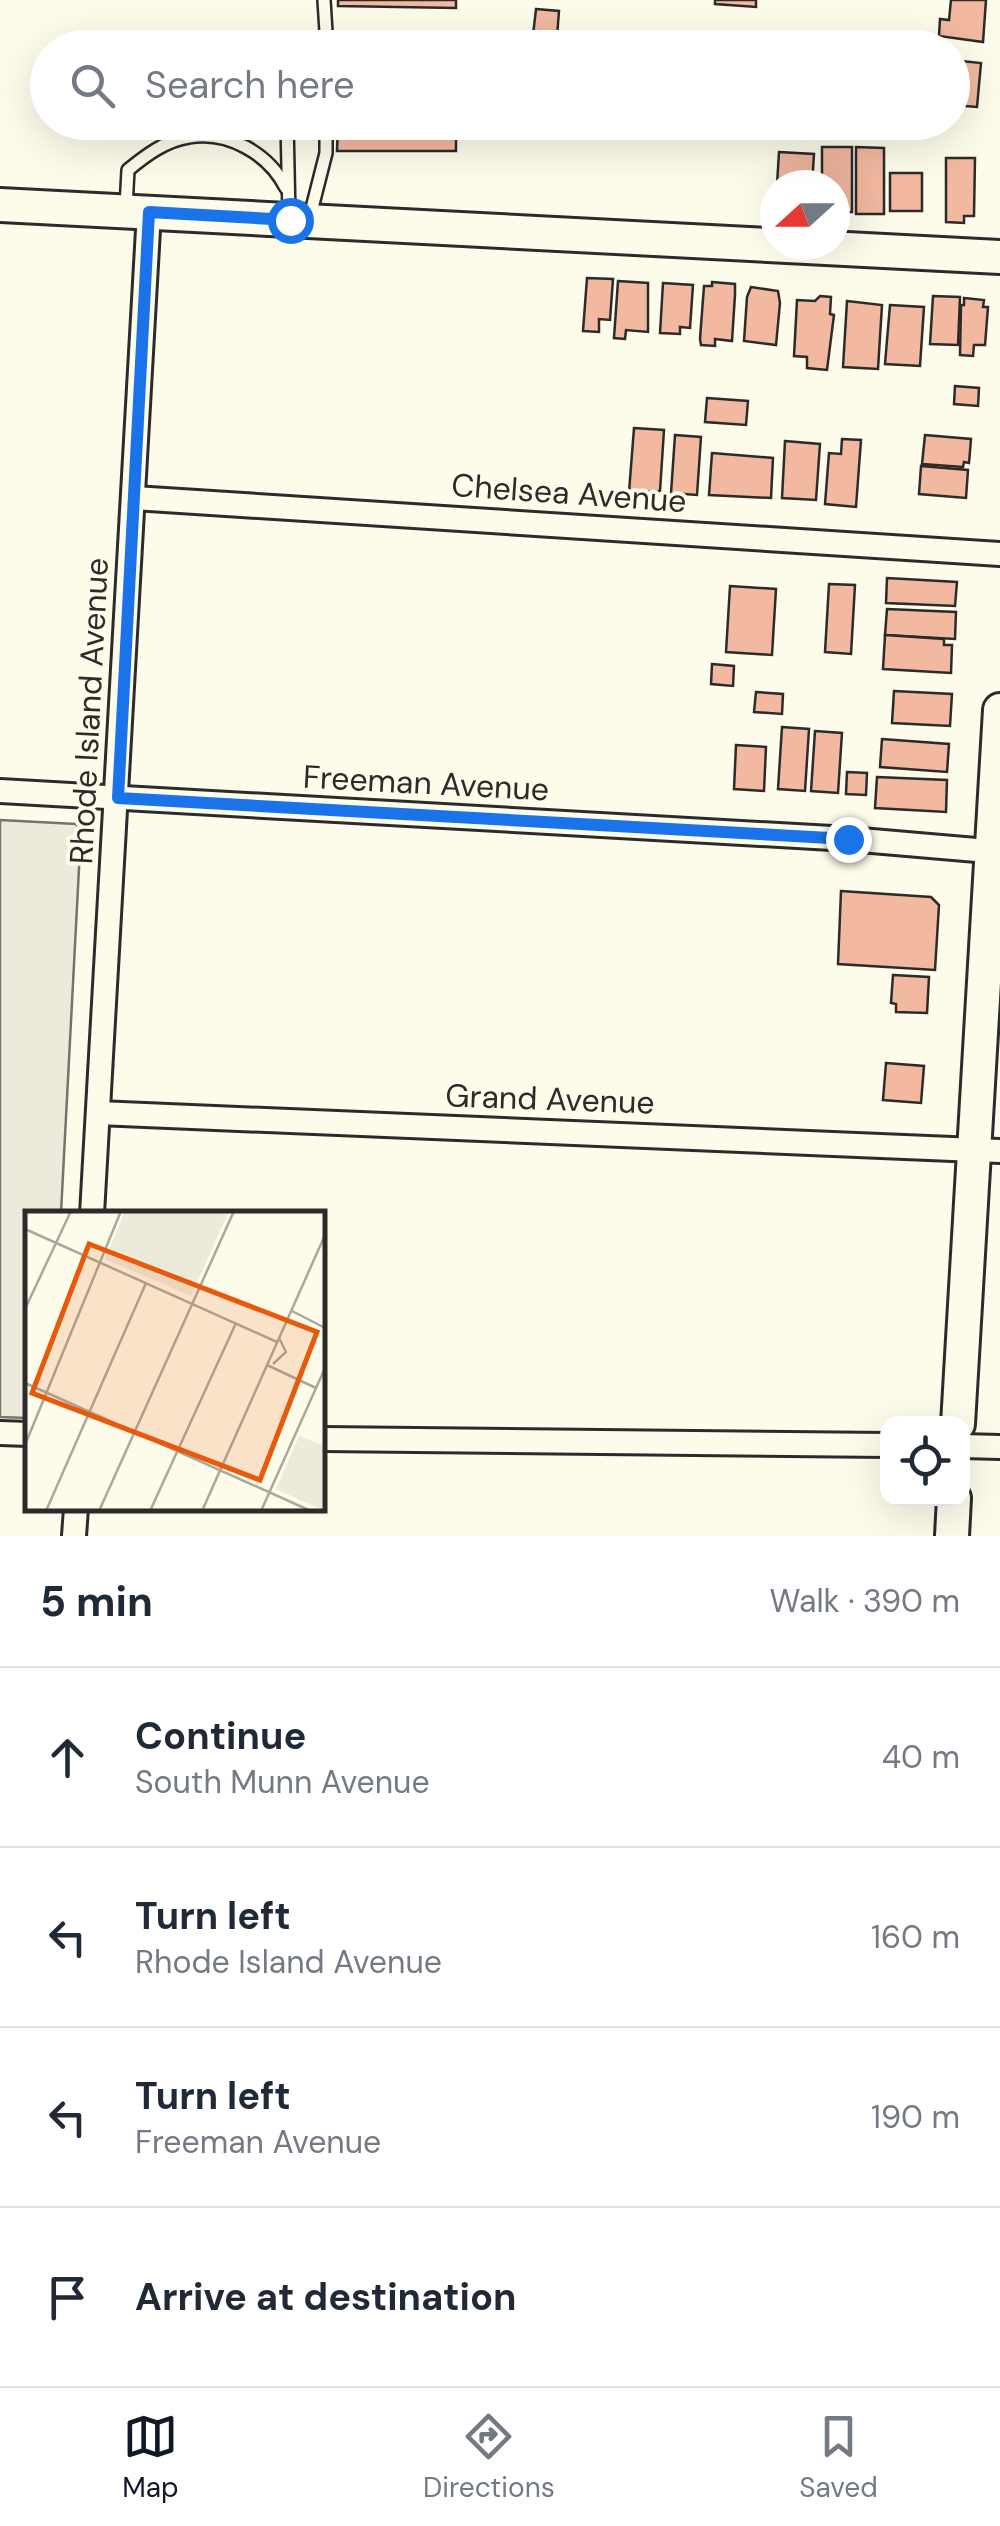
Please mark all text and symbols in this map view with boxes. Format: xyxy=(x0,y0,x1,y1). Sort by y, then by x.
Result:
search box xyxy=(30,30,970,140)
icon: search xyxy=(65,58,120,113)
text: Search here xyxy=(145,60,355,110)
north arrow xyxy=(760,170,850,260)
route start xyxy=(268,198,314,244)
street label: Chelsea Avenue xyxy=(450,464,688,522)
street label: Rhode Island Avenue xyxy=(60,557,118,865)
street label: Freeman Avenue xyxy=(302,756,550,810)
route end xyxy=(826,817,872,863)
street label: Grand Avenue xyxy=(445,1074,655,1124)
inset map xyxy=(25,1211,325,1511)
map controls xyxy=(880,1416,970,1506)
button: locate xyxy=(880,1416,970,1506)
text: 5 min xyxy=(40,1574,153,1629)
text: Walk · 390 m xyxy=(770,1580,960,1622)
text: Continue xyxy=(135,1711,306,1761)
icon: ahead xyxy=(40,1730,95,1785)
text: 40 m xyxy=(882,1736,960,1778)
text: South Munn Avenue xyxy=(135,1761,430,1803)
text: Turn left xyxy=(135,1891,291,1941)
icon: left xyxy=(40,1910,95,1965)
text: 160 m xyxy=(871,1916,960,1958)
text: Rhode Island Avenue xyxy=(135,1941,442,1983)
text: Turn left xyxy=(135,2071,291,2121)
icon: left xyxy=(40,2090,95,2145)
text: 190 m xyxy=(871,2096,960,2138)
text: Freeman Avenue xyxy=(135,2121,381,2163)
icon: arrive xyxy=(40,2270,95,2325)
text: Arrive at destination xyxy=(135,2272,517,2322)
tab: Map xyxy=(122,2409,179,2506)
tab: Directions xyxy=(423,2409,555,2506)
tab: Saved xyxy=(799,2409,878,2506)

